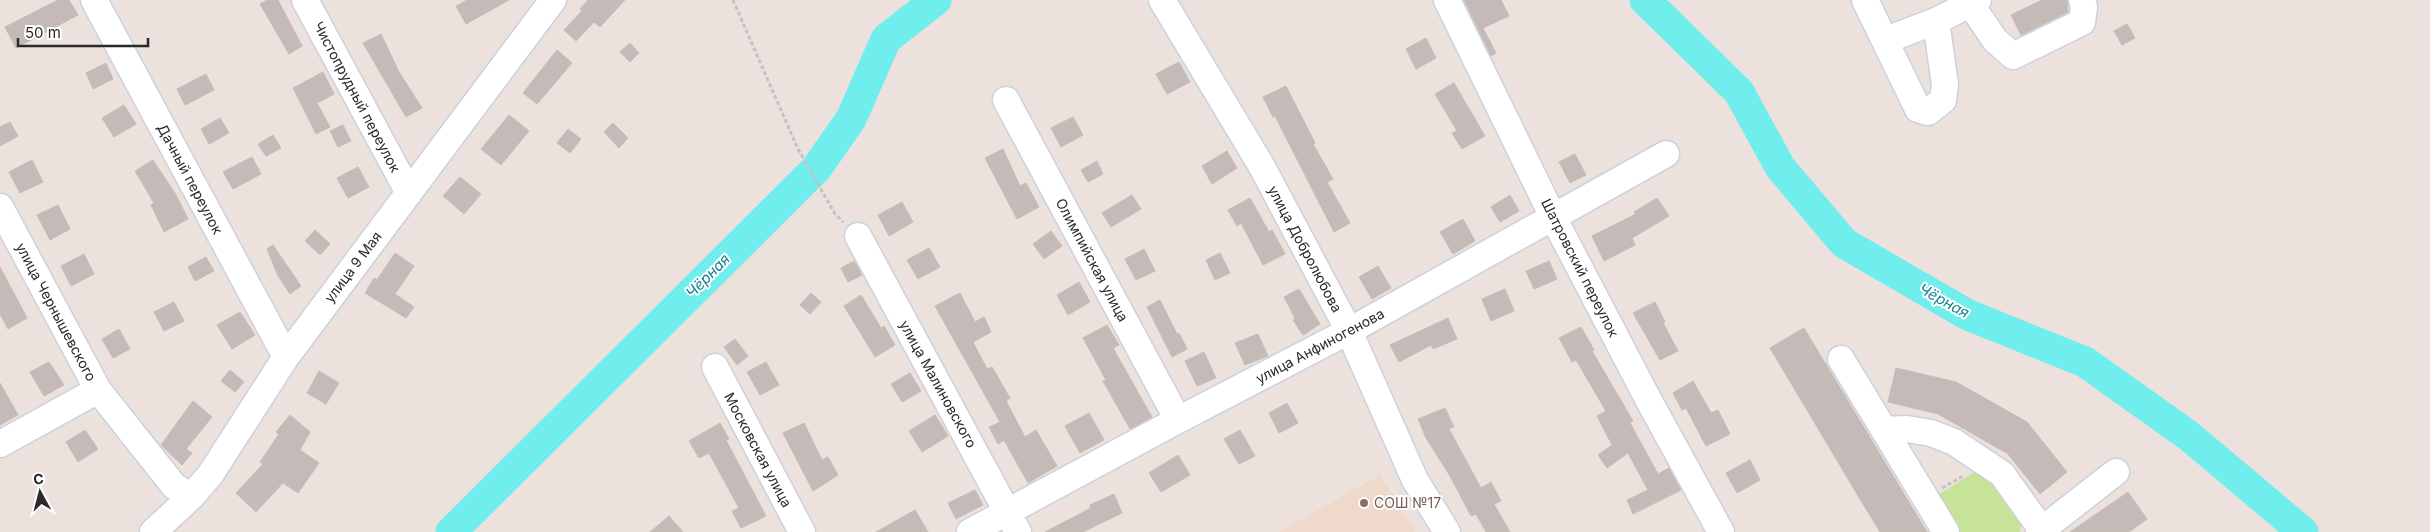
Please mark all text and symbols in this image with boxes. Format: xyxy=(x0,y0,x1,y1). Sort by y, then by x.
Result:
scale bar xyxy=(18,15,148,47)
street label: Чистопрудный переулок xyxy=(310,18,405,175)
text: 50 m xyxy=(25,23,61,42)
street label: Дачный переулок xyxy=(154,121,227,237)
street label: улица Добролюбова xyxy=(1265,182,1346,315)
street label: Олимпийская улица xyxy=(1053,195,1132,324)
street label: Шатровский переулок xyxy=(1538,196,1623,340)
street label: улица 9 Мая xyxy=(320,228,385,306)
street label: улица Чернышевского xyxy=(13,240,100,384)
water label: Чёрная xyxy=(682,250,734,302)
water label: Чёрная xyxy=(1916,279,1973,322)
street label: улица Анфиногенова xyxy=(1253,305,1387,387)
street label: улица Малиновского xyxy=(896,317,981,450)
street label: Московская улица xyxy=(721,389,796,510)
north arrow xyxy=(15,467,65,517)
text: С xyxy=(32,470,45,488)
place label: СОШ №17 xyxy=(1374,494,1441,511)
marker: СОШ №17 xyxy=(1358,497,1370,509)

